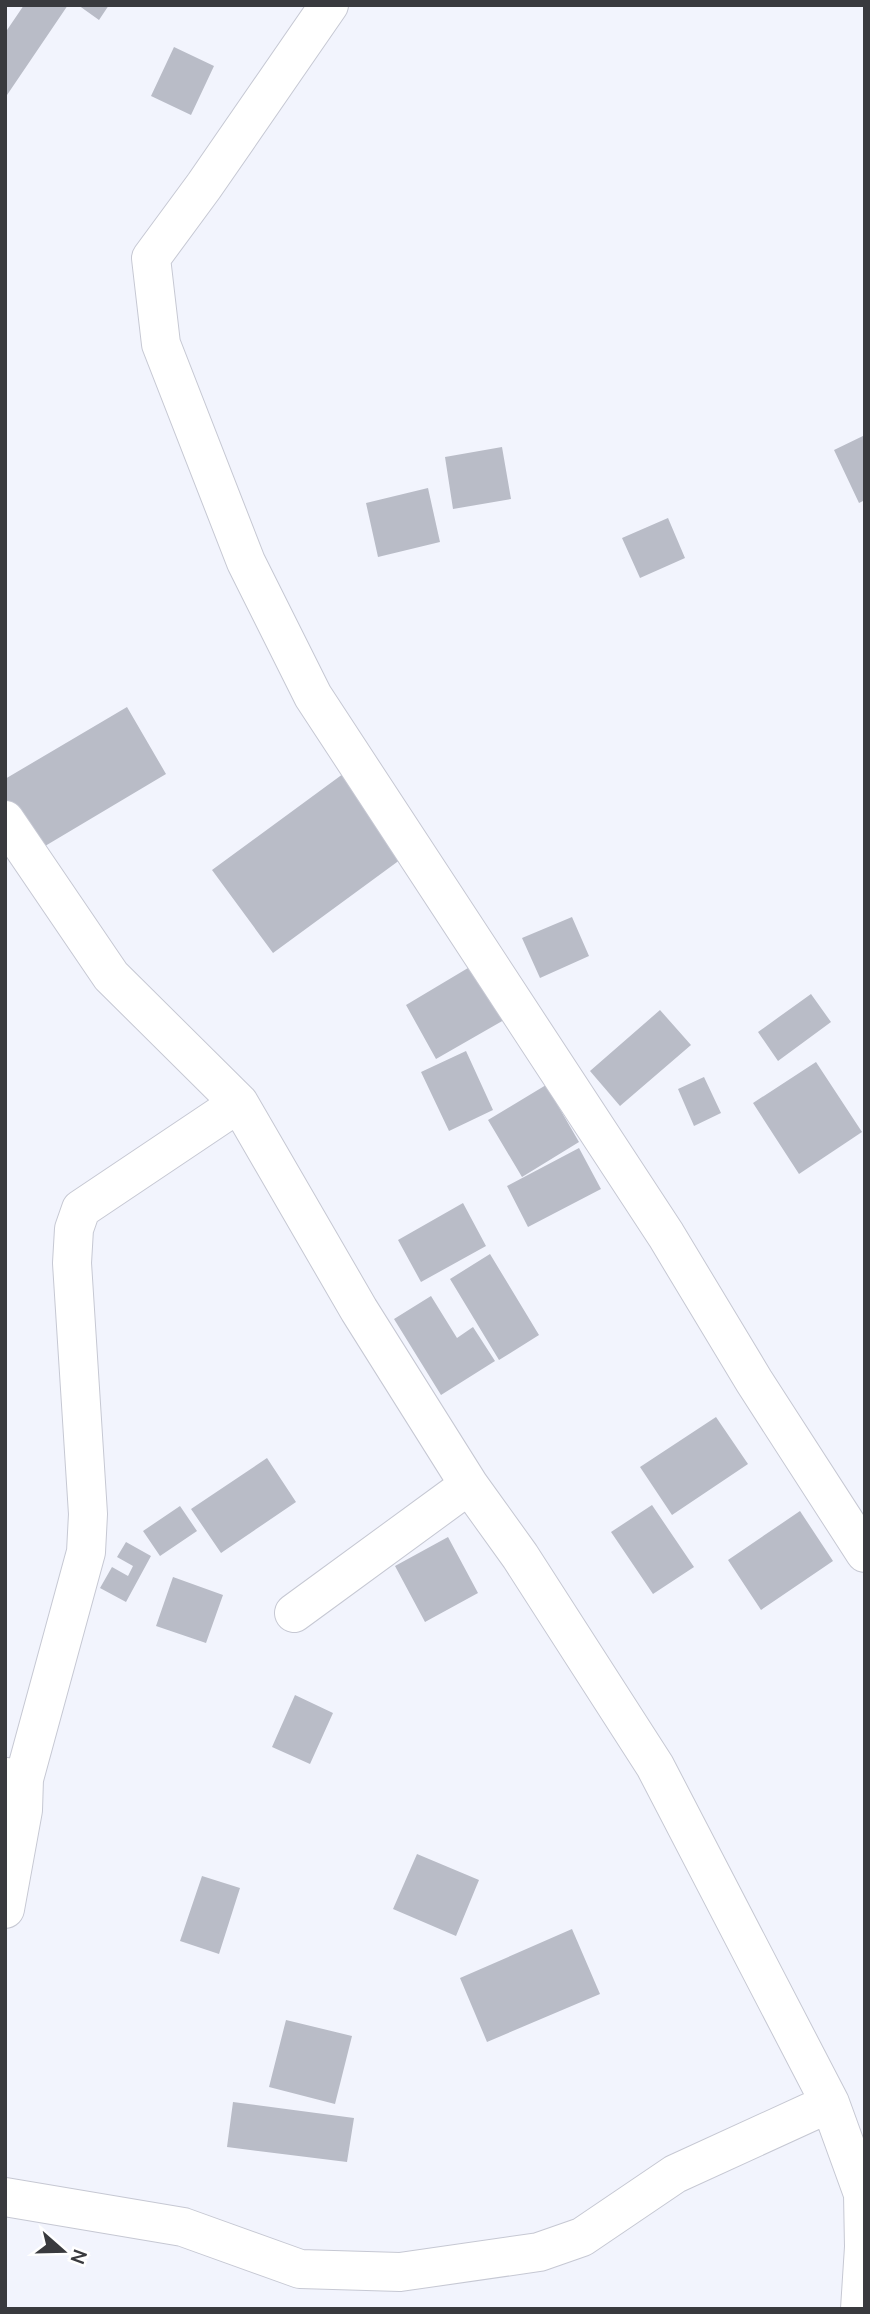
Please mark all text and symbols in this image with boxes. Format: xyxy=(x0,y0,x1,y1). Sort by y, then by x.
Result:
north arrow xyxy=(28,2216,98,2286)
text: N xyxy=(64,2246,94,2268)

